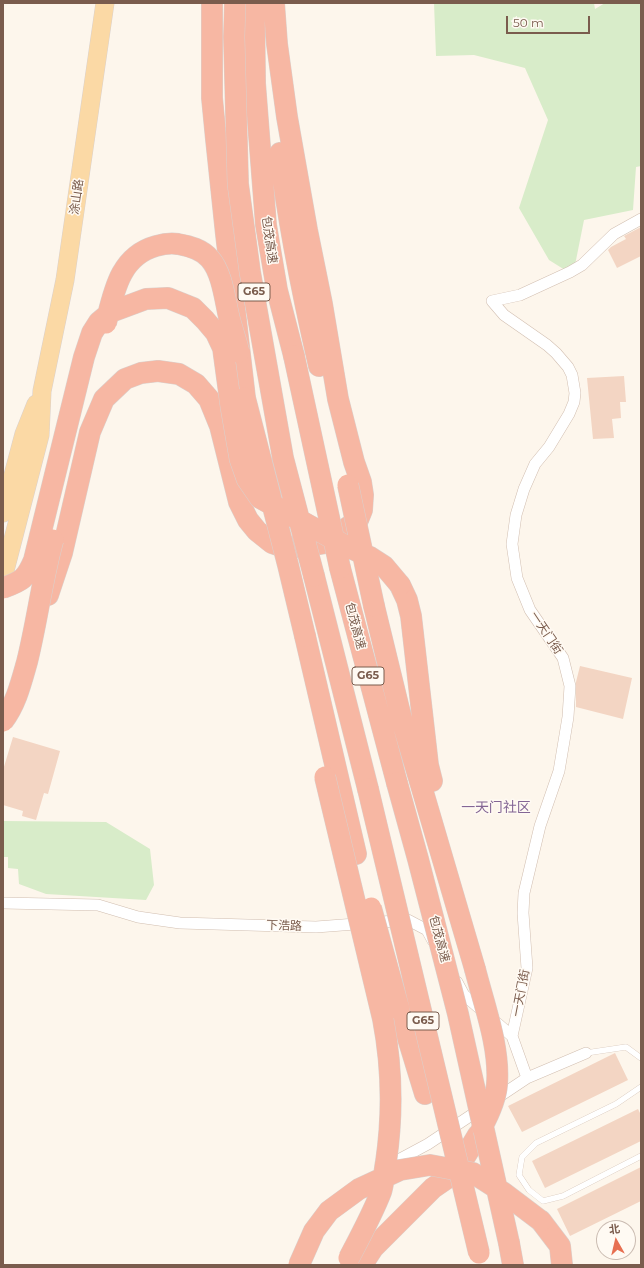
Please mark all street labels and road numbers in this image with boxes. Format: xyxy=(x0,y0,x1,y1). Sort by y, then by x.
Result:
street label: 涂山路 xyxy=(67,178,87,216)
street label: 包茂高速 xyxy=(259,215,279,265)
road number: G65 xyxy=(238,283,270,301)
street label: 包茂高速 xyxy=(342,601,368,651)
street label: 一天门街 xyxy=(527,609,565,657)
road number: G65 xyxy=(352,667,384,685)
street label: 包茂高速 xyxy=(426,914,452,964)
street label: 下浩路 xyxy=(266,918,302,934)
street label: 一天门街 xyxy=(509,968,533,1018)
road number: G65 xyxy=(407,1012,439,1030)

